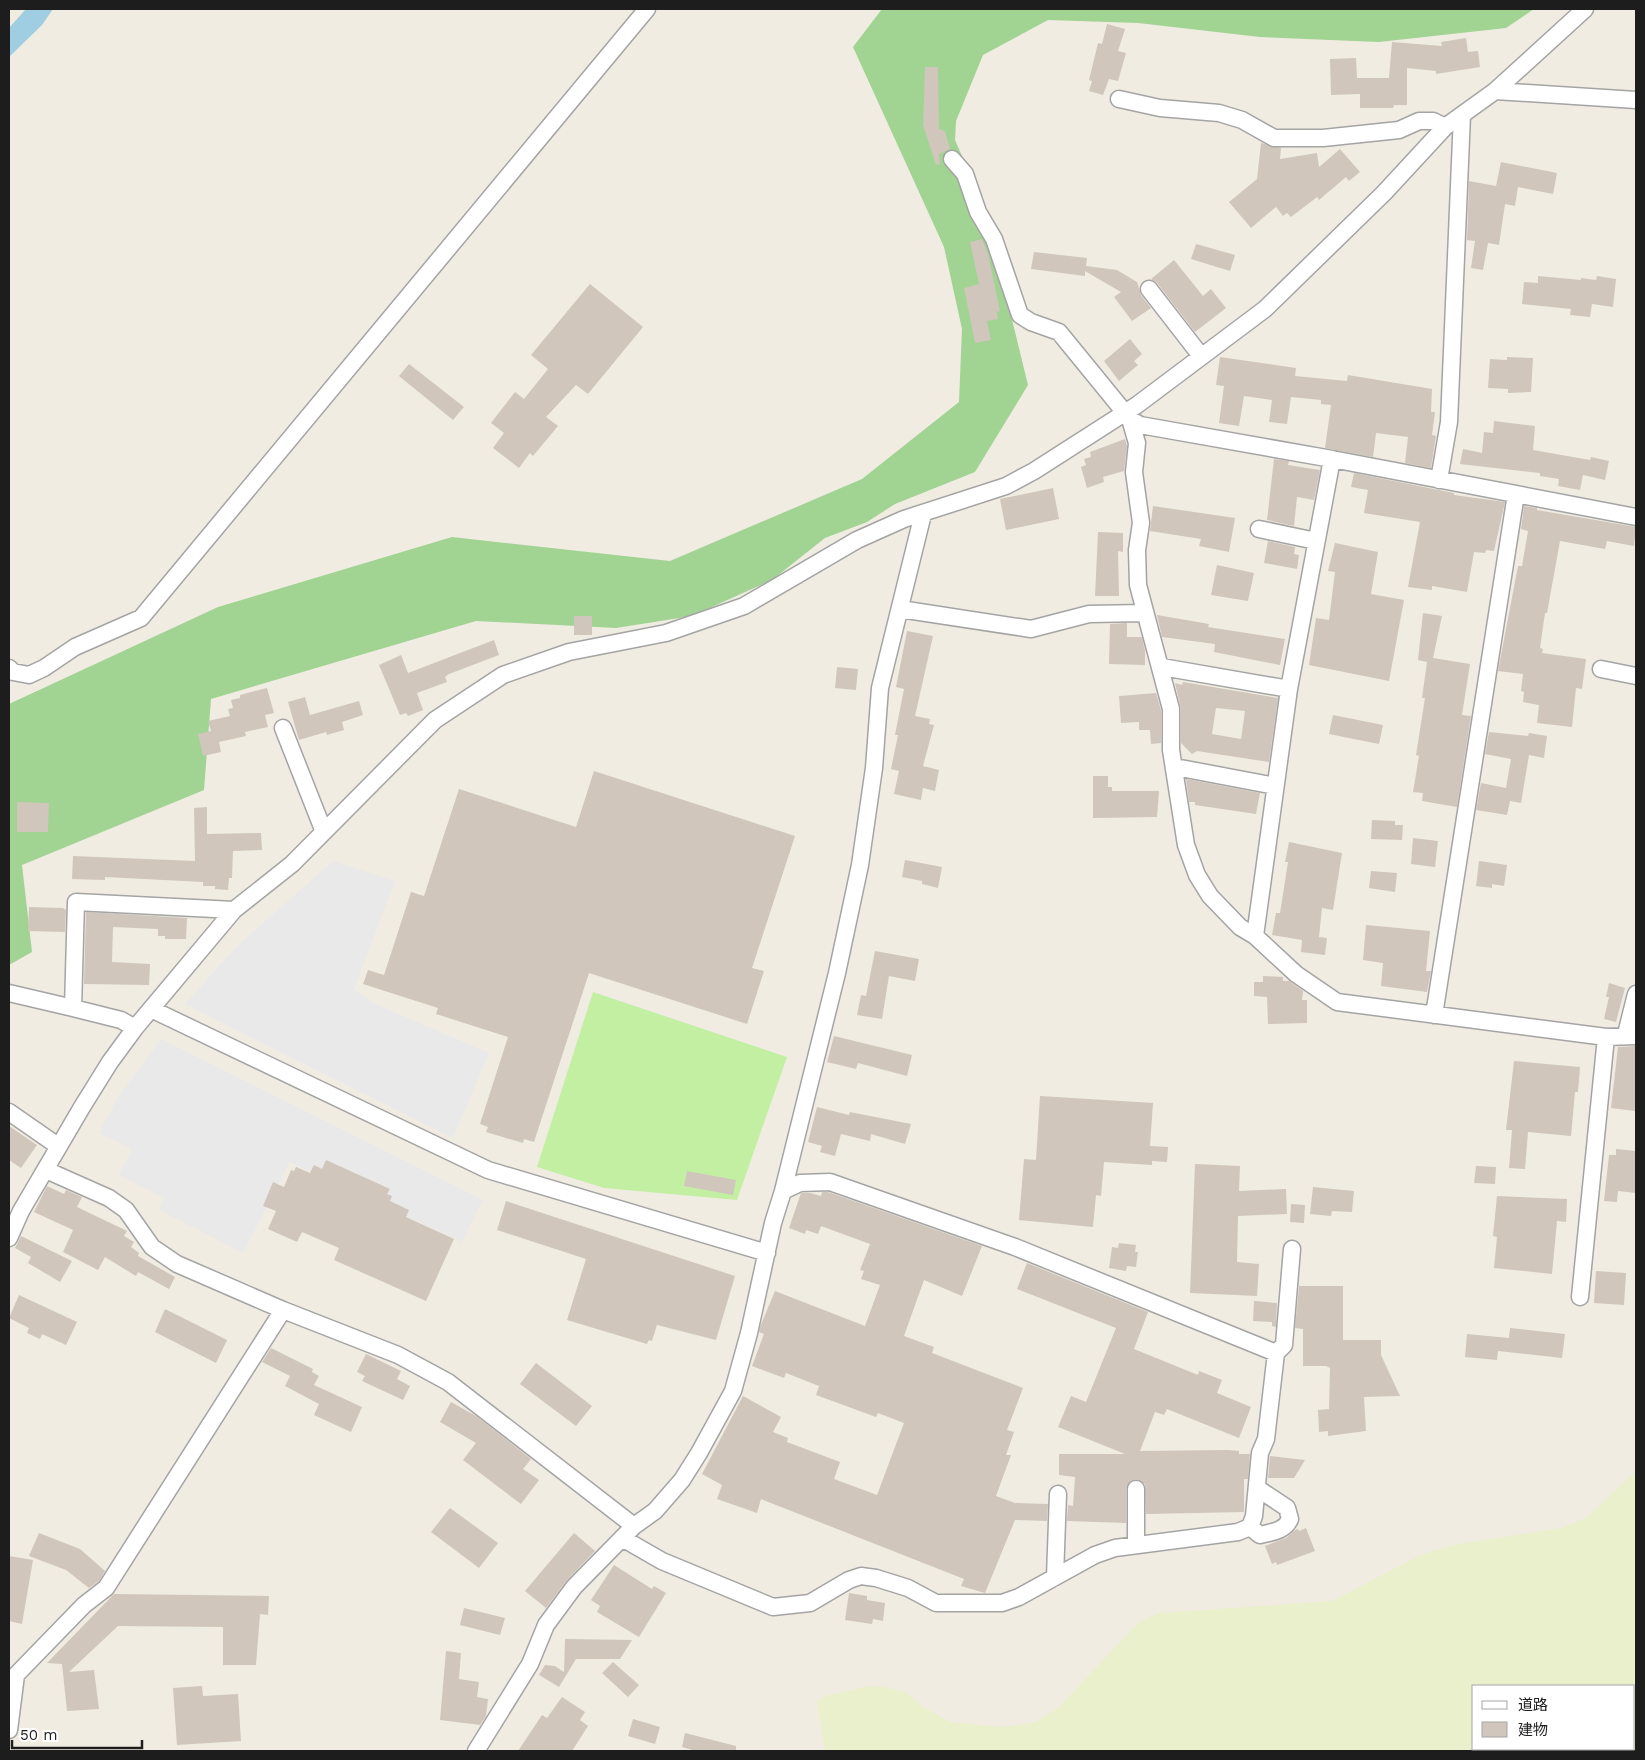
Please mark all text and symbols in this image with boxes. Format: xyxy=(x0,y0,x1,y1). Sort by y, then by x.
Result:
legend xyxy=(1472,1685,1635,1750)
text: 道路 xyxy=(1518,1696,1548,1714)
scale bar xyxy=(12,1718,142,1750)
text: 建物 xyxy=(1518,1721,1548,1739)
text: 50 m xyxy=(20,1726,57,1744)

